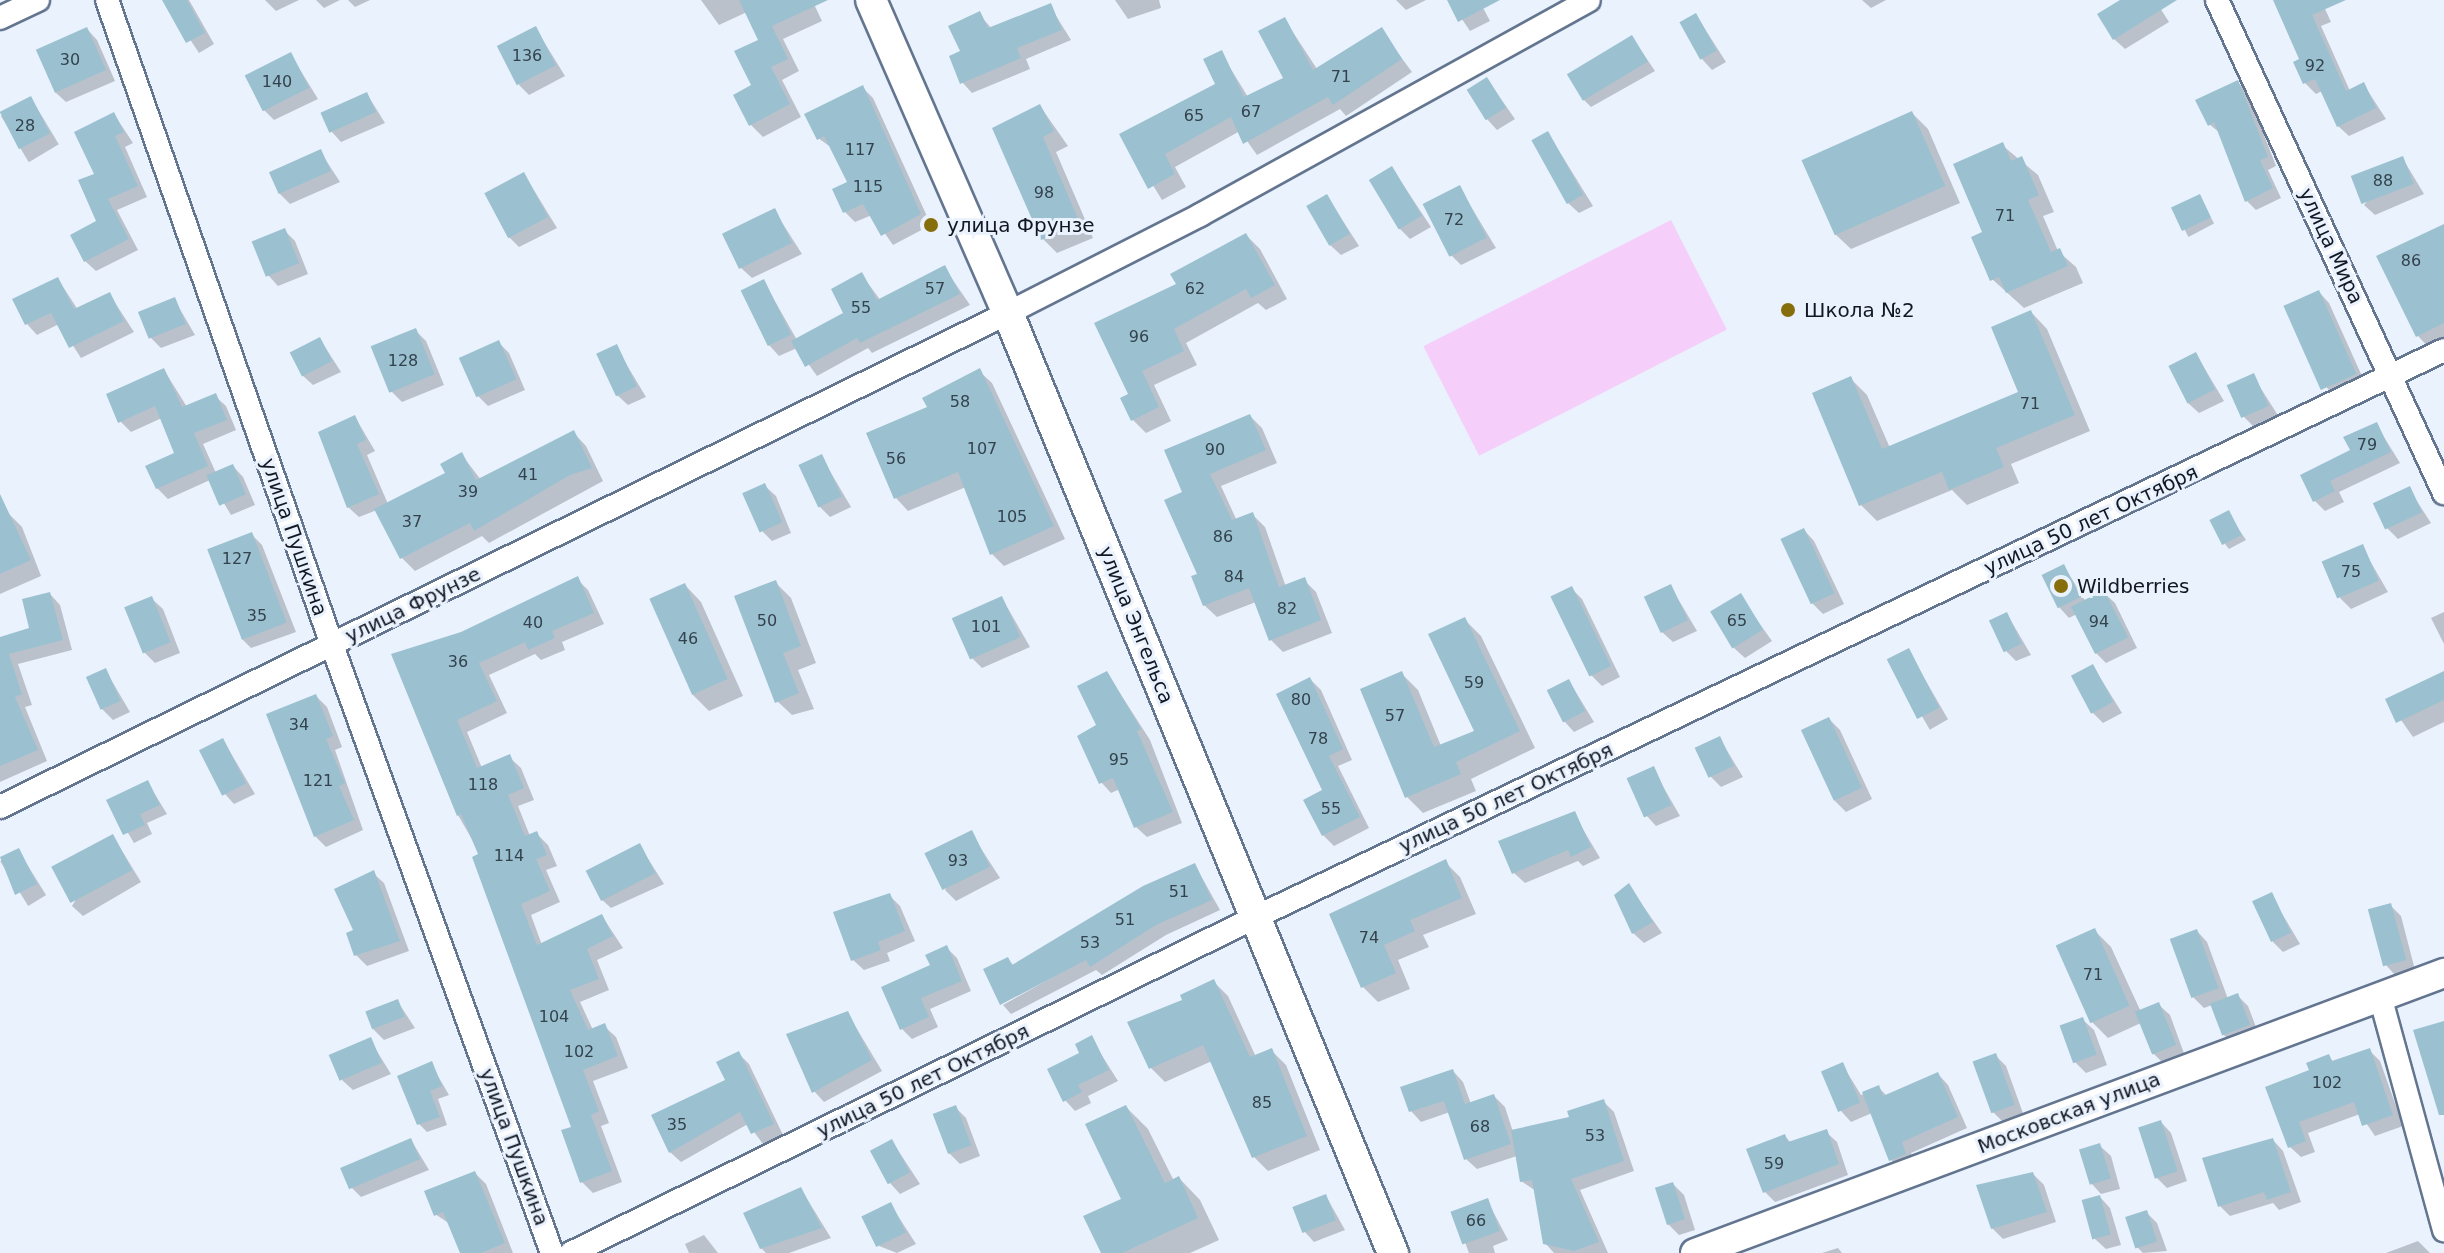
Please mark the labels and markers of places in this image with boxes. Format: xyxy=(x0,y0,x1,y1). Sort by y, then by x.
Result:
place label: улица Фрунзе xyxy=(947,213,1095,237)
marker: улица Фрунзе xyxy=(922,216,940,234)
place label: Школа №2 xyxy=(1804,298,1915,322)
marker: Школа №2 xyxy=(1779,301,1797,319)
place label: Wildberries xyxy=(2077,574,2190,598)
marker: Wildberries xyxy=(2052,577,2070,595)

